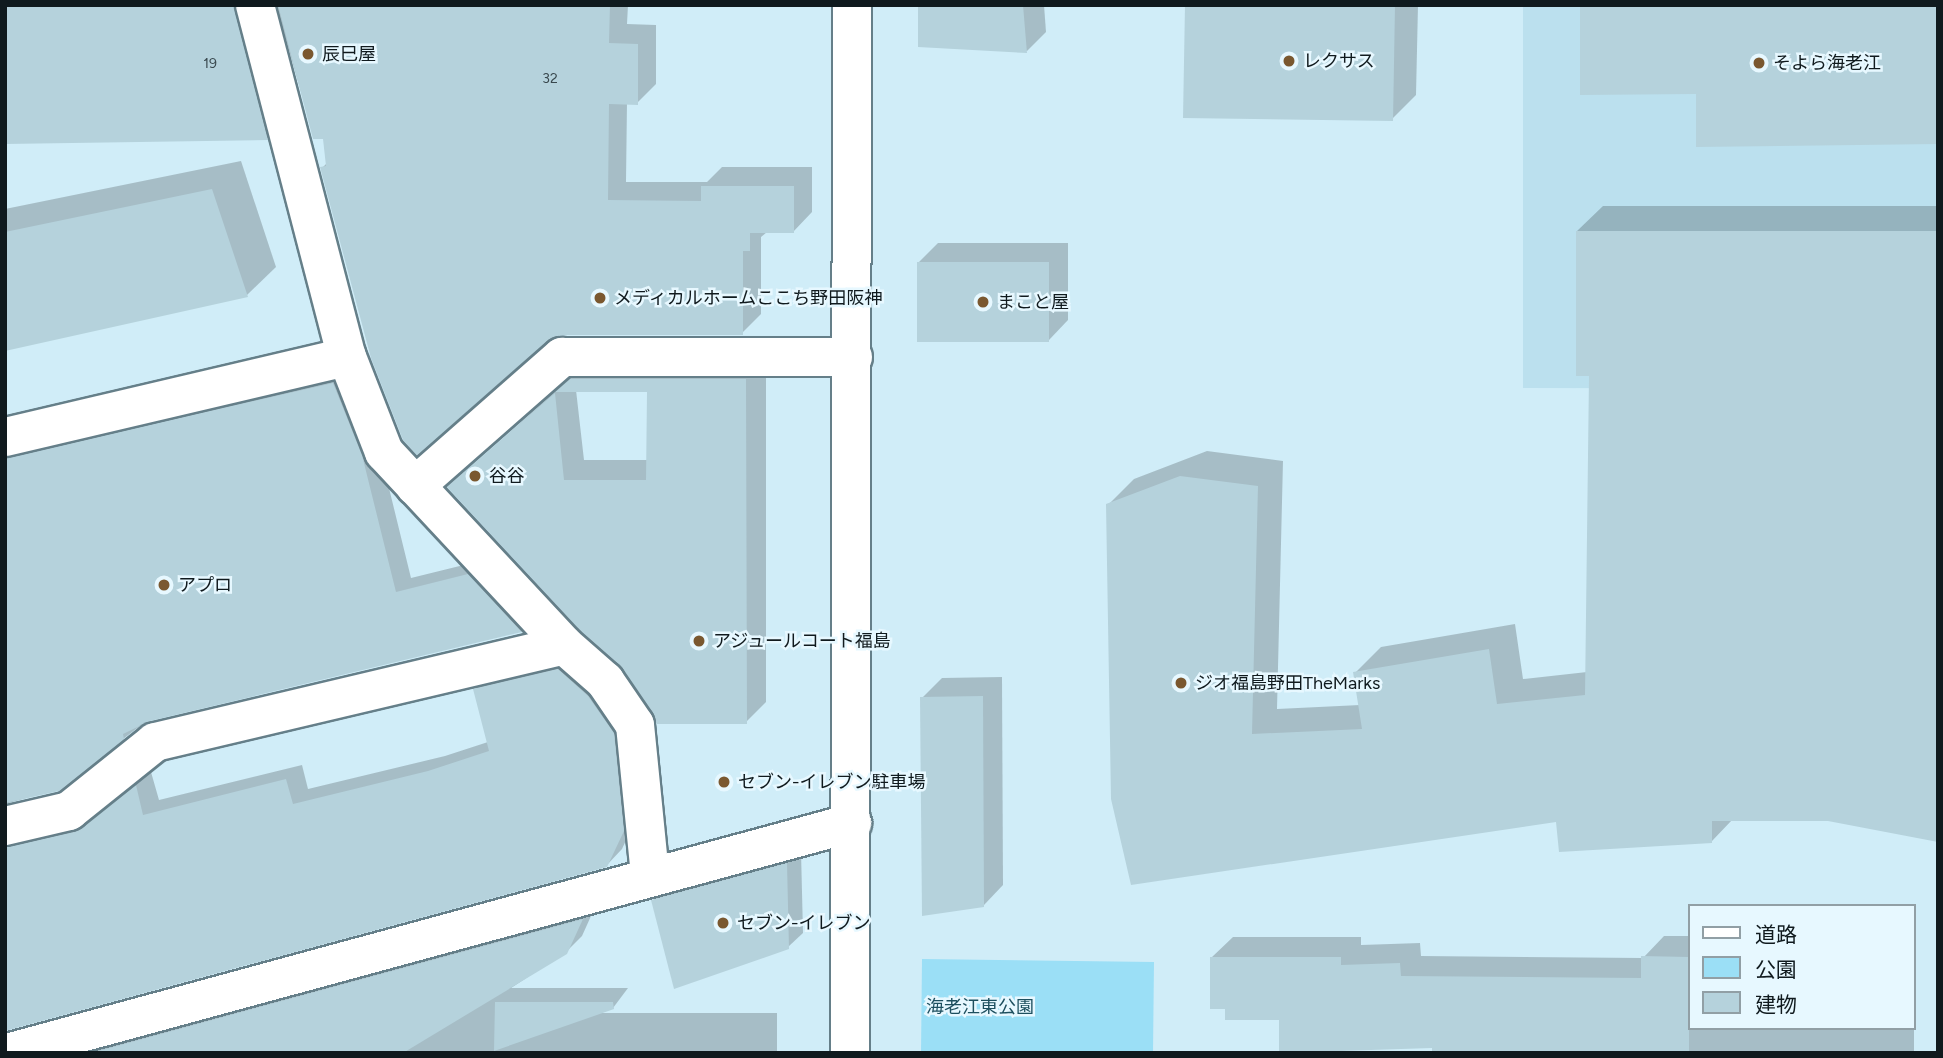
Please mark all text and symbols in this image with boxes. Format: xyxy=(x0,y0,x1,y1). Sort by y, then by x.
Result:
place label: 辰巳屋 xyxy=(322,43,376,65)
marker: 辰巳屋 xyxy=(300,46,316,62)
place label: レクサス xyxy=(1303,50,1375,72)
place label: そよら海老江 xyxy=(1773,52,1881,74)
marker: レクサス xyxy=(1281,53,1297,69)
marker: そよら海老江 xyxy=(1751,55,1767,71)
house number: 19 xyxy=(203,56,217,72)
house number: 32 xyxy=(542,71,558,87)
place label: メディカルホームここち野田阪神 xyxy=(614,287,884,309)
marker: メディカルホームここち野田阪神 xyxy=(592,290,608,306)
place label: まこと屋 xyxy=(997,291,1069,313)
marker: まこと屋 xyxy=(975,294,991,310)
place label: 谷谷 xyxy=(489,465,525,487)
marker: 谷谷 xyxy=(467,468,483,484)
place label: アプロ xyxy=(178,574,232,596)
marker: アプロ xyxy=(156,577,172,593)
place label: アジュールコート福島 xyxy=(713,630,893,652)
marker: アジュールコート福島 xyxy=(691,633,707,649)
place label: ジオ福島野田TheMarks xyxy=(1195,672,1380,694)
marker: ジオ福島野田TheMarks xyxy=(1173,675,1189,691)
place label: セブン-イレブン駐車場 xyxy=(738,771,926,793)
marker: セブン-イレブン駐車場 xyxy=(716,774,732,790)
legend xyxy=(1688,904,1915,1030)
place label: セブン-イレブン xyxy=(737,912,871,934)
marker: セブン-イレブン xyxy=(715,915,731,931)
text: 道路 xyxy=(1755,922,1797,947)
text: 公園 xyxy=(1755,957,1797,982)
text: 建物 xyxy=(1755,992,1797,1017)
park label: 海老江東公園 xyxy=(926,996,1034,1018)

